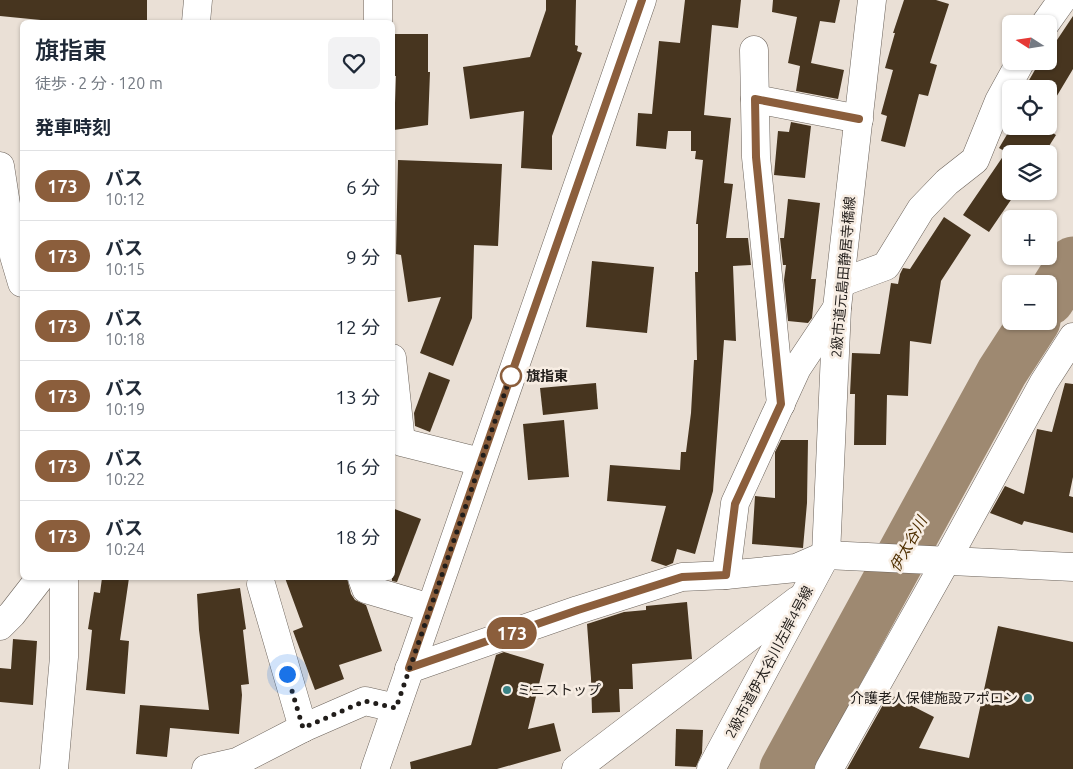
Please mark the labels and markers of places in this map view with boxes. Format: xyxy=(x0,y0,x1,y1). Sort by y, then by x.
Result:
marker: 旗指東 xyxy=(500,365,522,387)
place label: 旗指東 xyxy=(526,368,568,384)
place label: ミニストップ xyxy=(517,682,601,698)
marker: ミニストップ xyxy=(501,684,513,696)
place label: 介護老人保健施設アポロン xyxy=(850,690,1018,706)
marker: 介護老人保健施設アポロン xyxy=(1022,692,1034,704)

